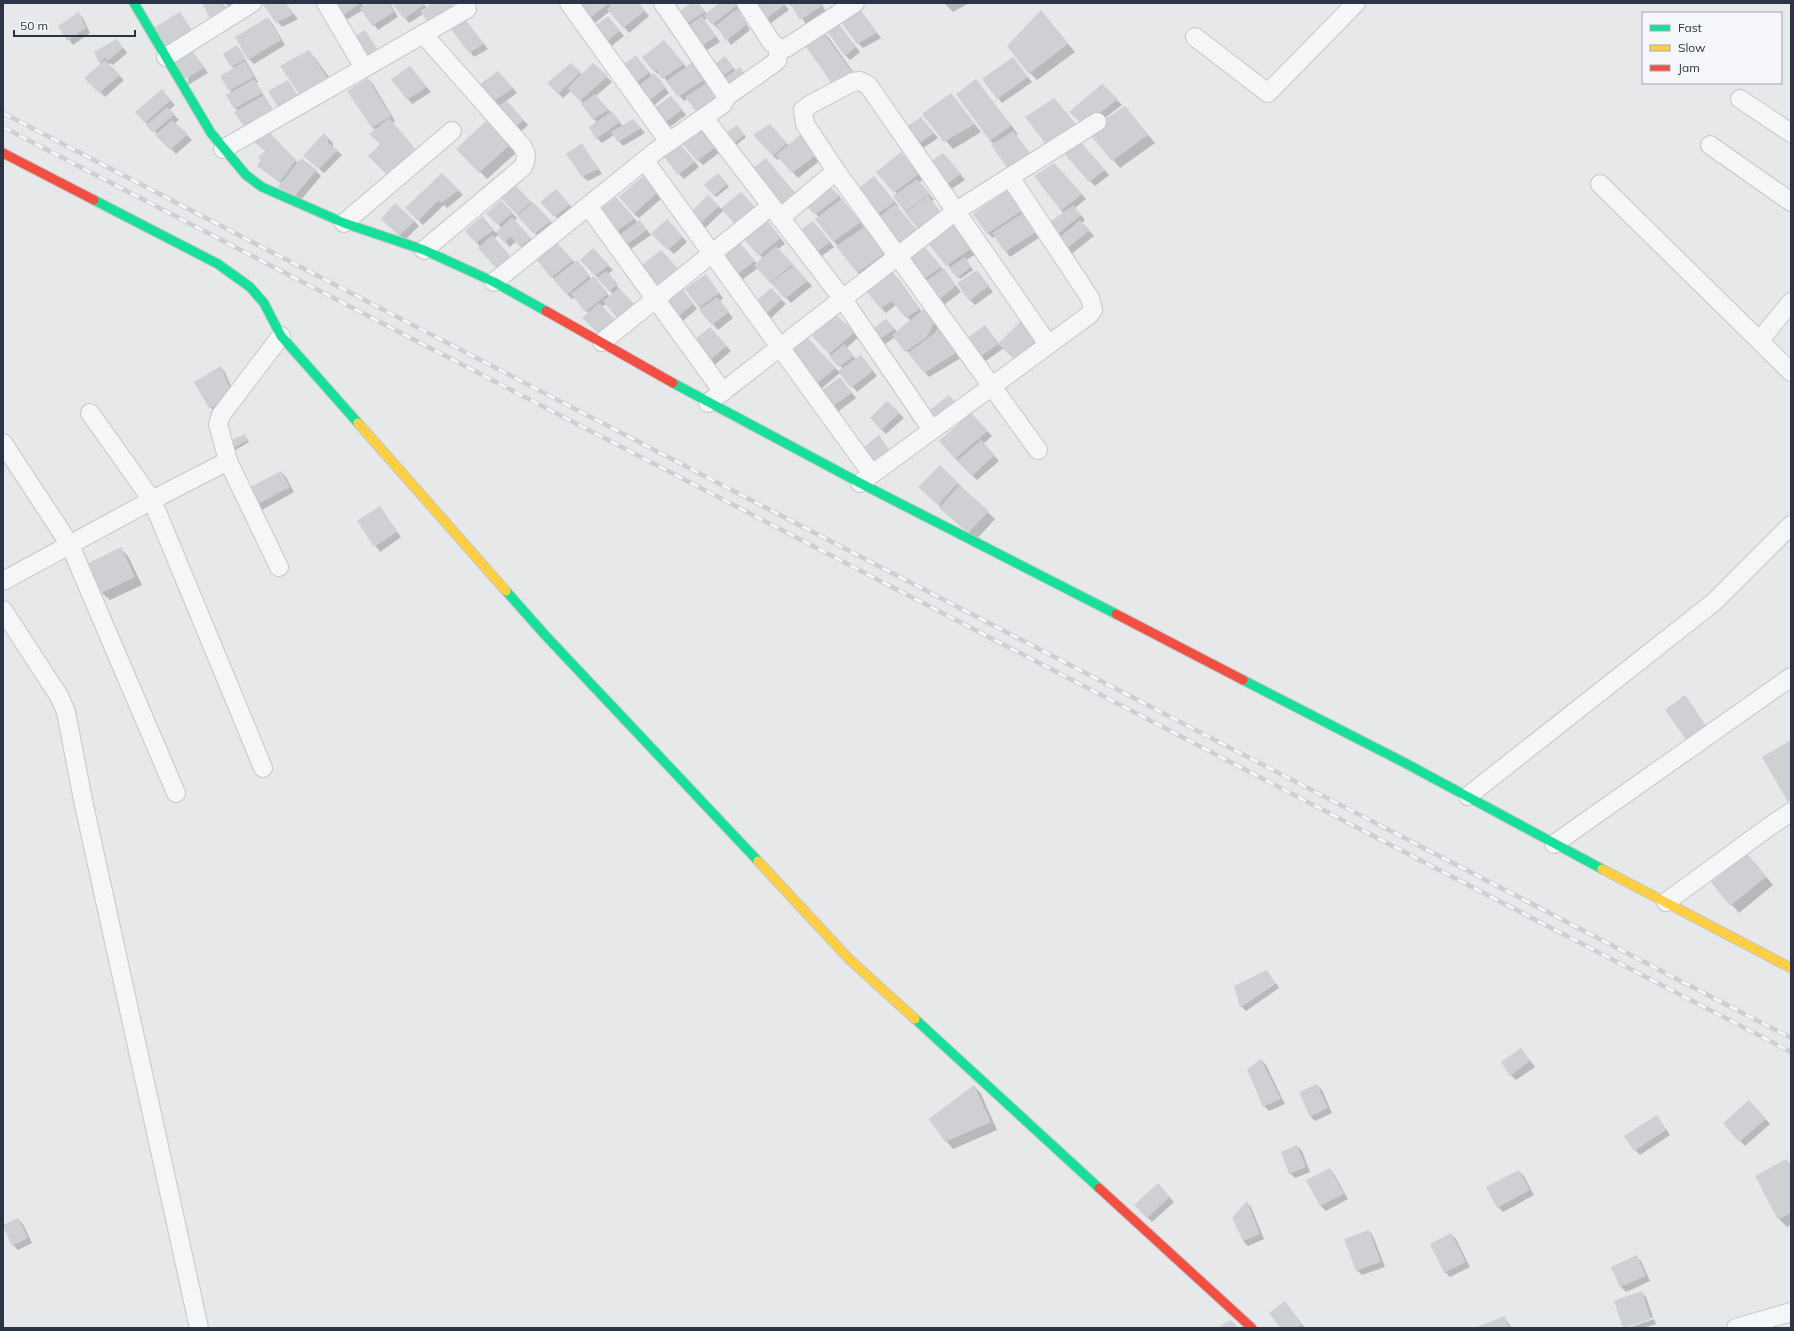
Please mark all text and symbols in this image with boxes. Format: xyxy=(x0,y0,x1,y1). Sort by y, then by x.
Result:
scale bar xyxy=(14,12,135,38)
legend xyxy=(1642,12,1782,84)
text: 50 m xyxy=(20,18,48,33)
text: Fast xyxy=(1678,20,1702,35)
text: Slow xyxy=(1678,40,1706,55)
text: Jam xyxy=(1678,60,1700,75)

